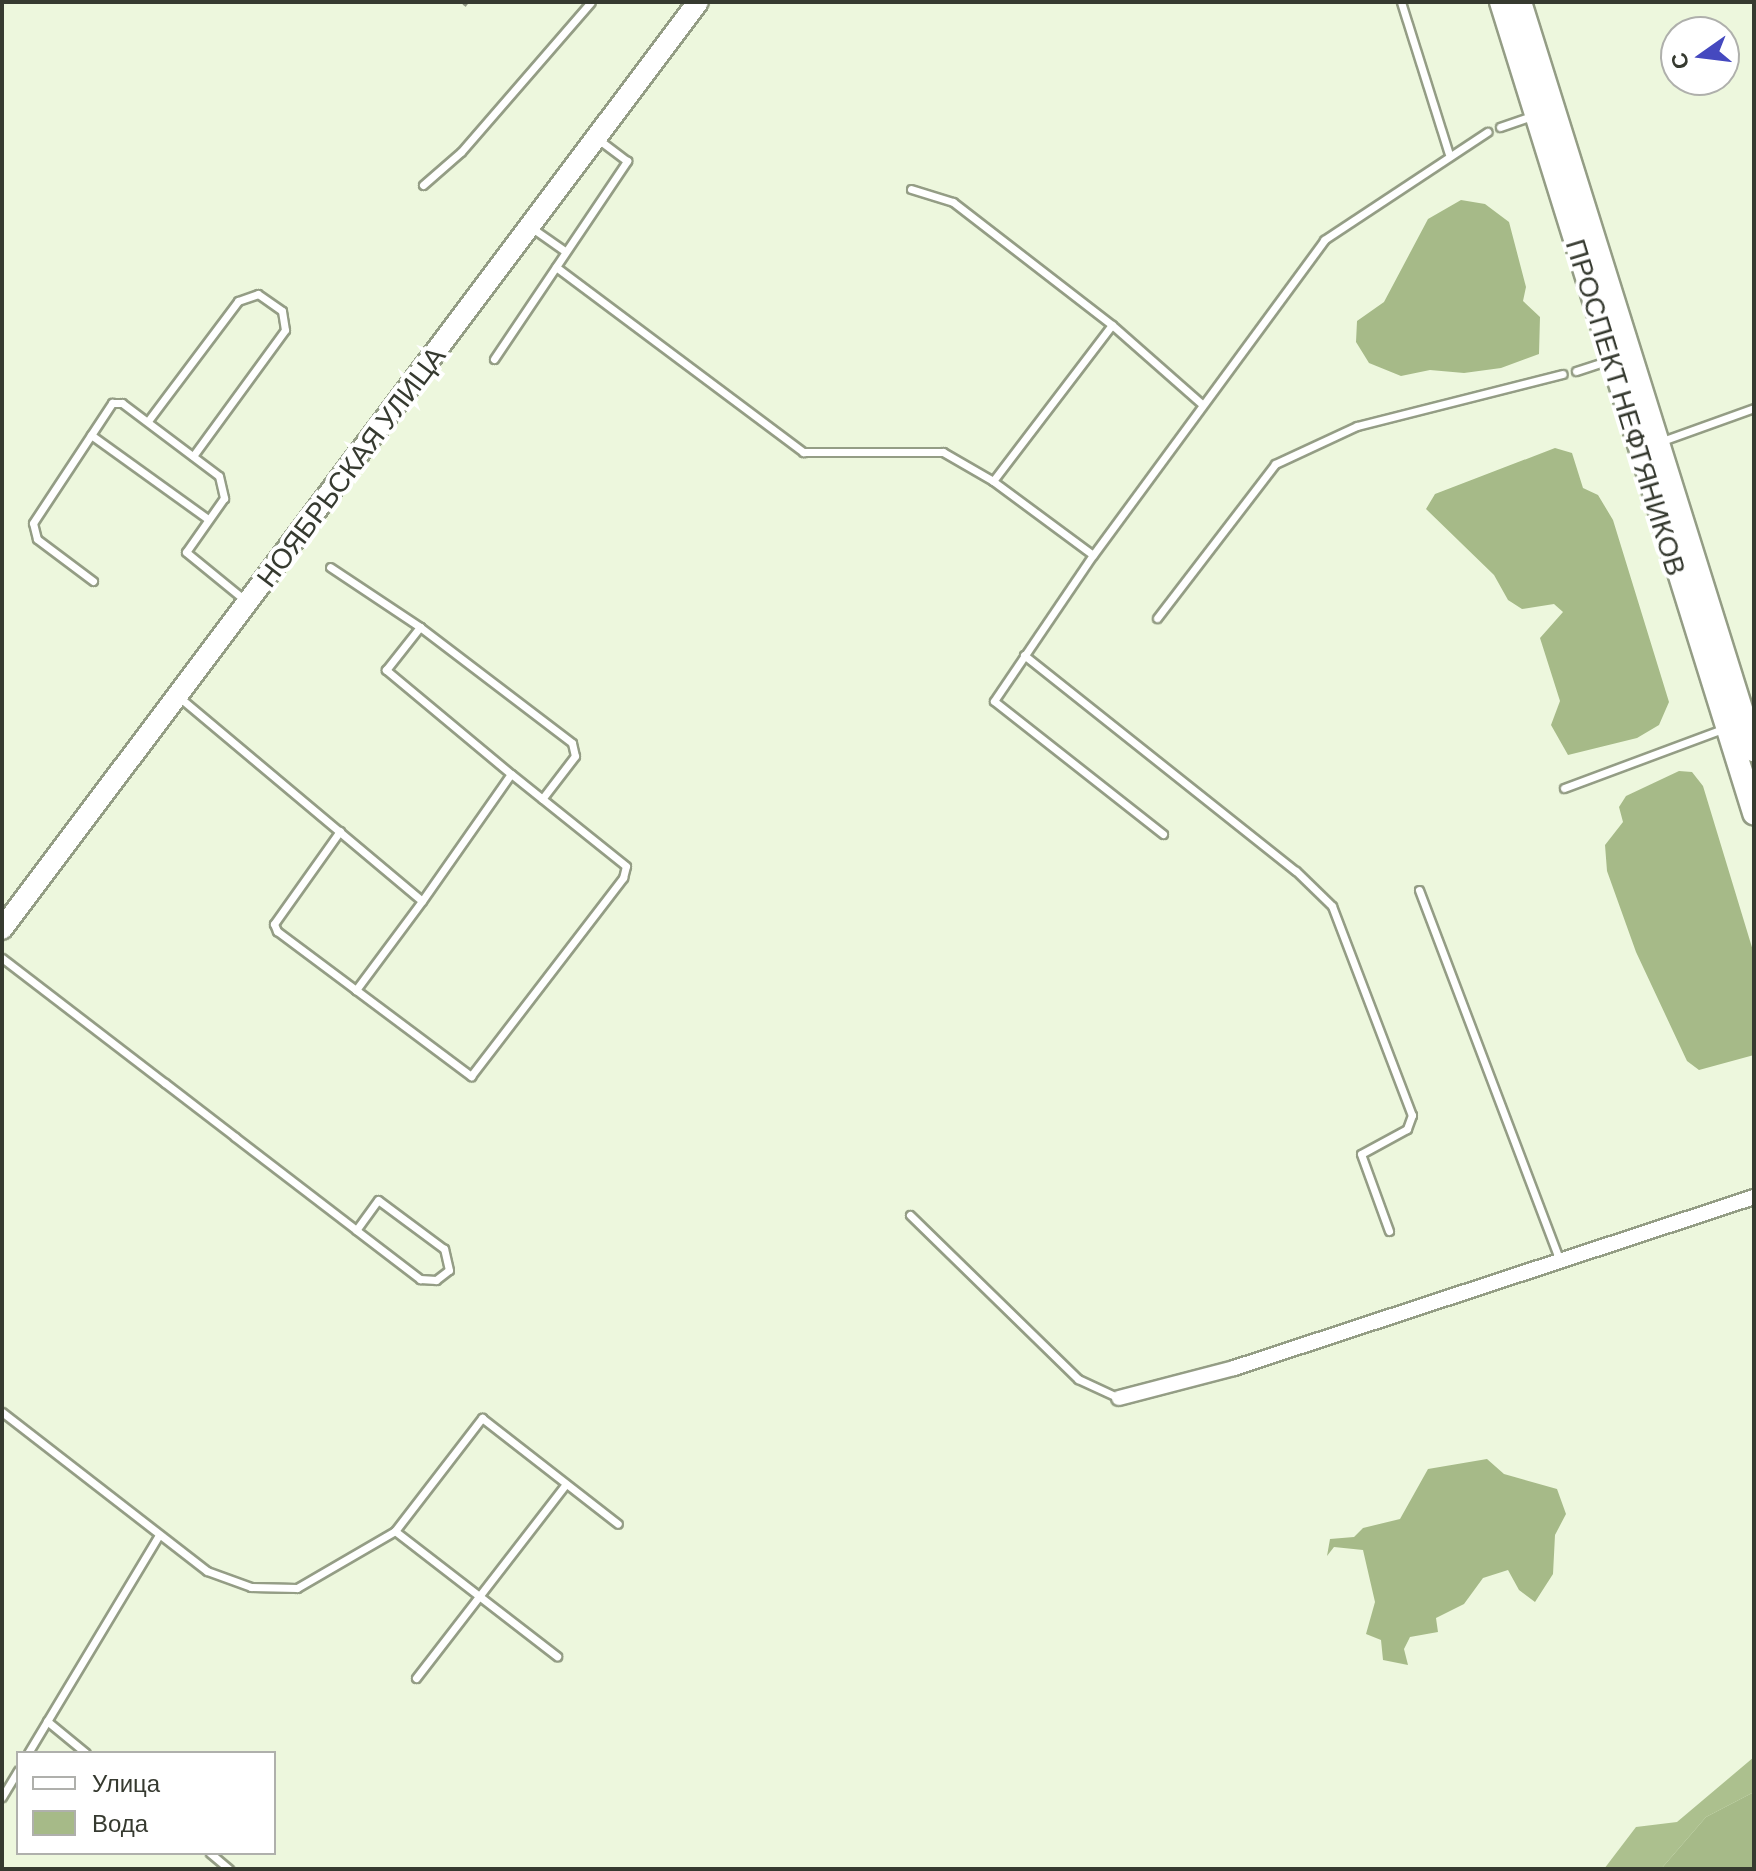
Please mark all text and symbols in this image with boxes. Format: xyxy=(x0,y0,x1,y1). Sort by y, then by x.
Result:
north arrow xyxy=(1660,16,1740,96)
text: С xyxy=(1664,50,1693,72)
street label: ПРОСПЕКТ НЕФТЯНИКОВ xyxy=(1560,235,1694,579)
street label: НОЯБРЬСКАЯ УЛИЦА xyxy=(249,339,451,593)
legend xyxy=(16,1751,276,1855)
text: Улица xyxy=(92,1768,160,1797)
text: Вода xyxy=(92,1808,148,1837)

